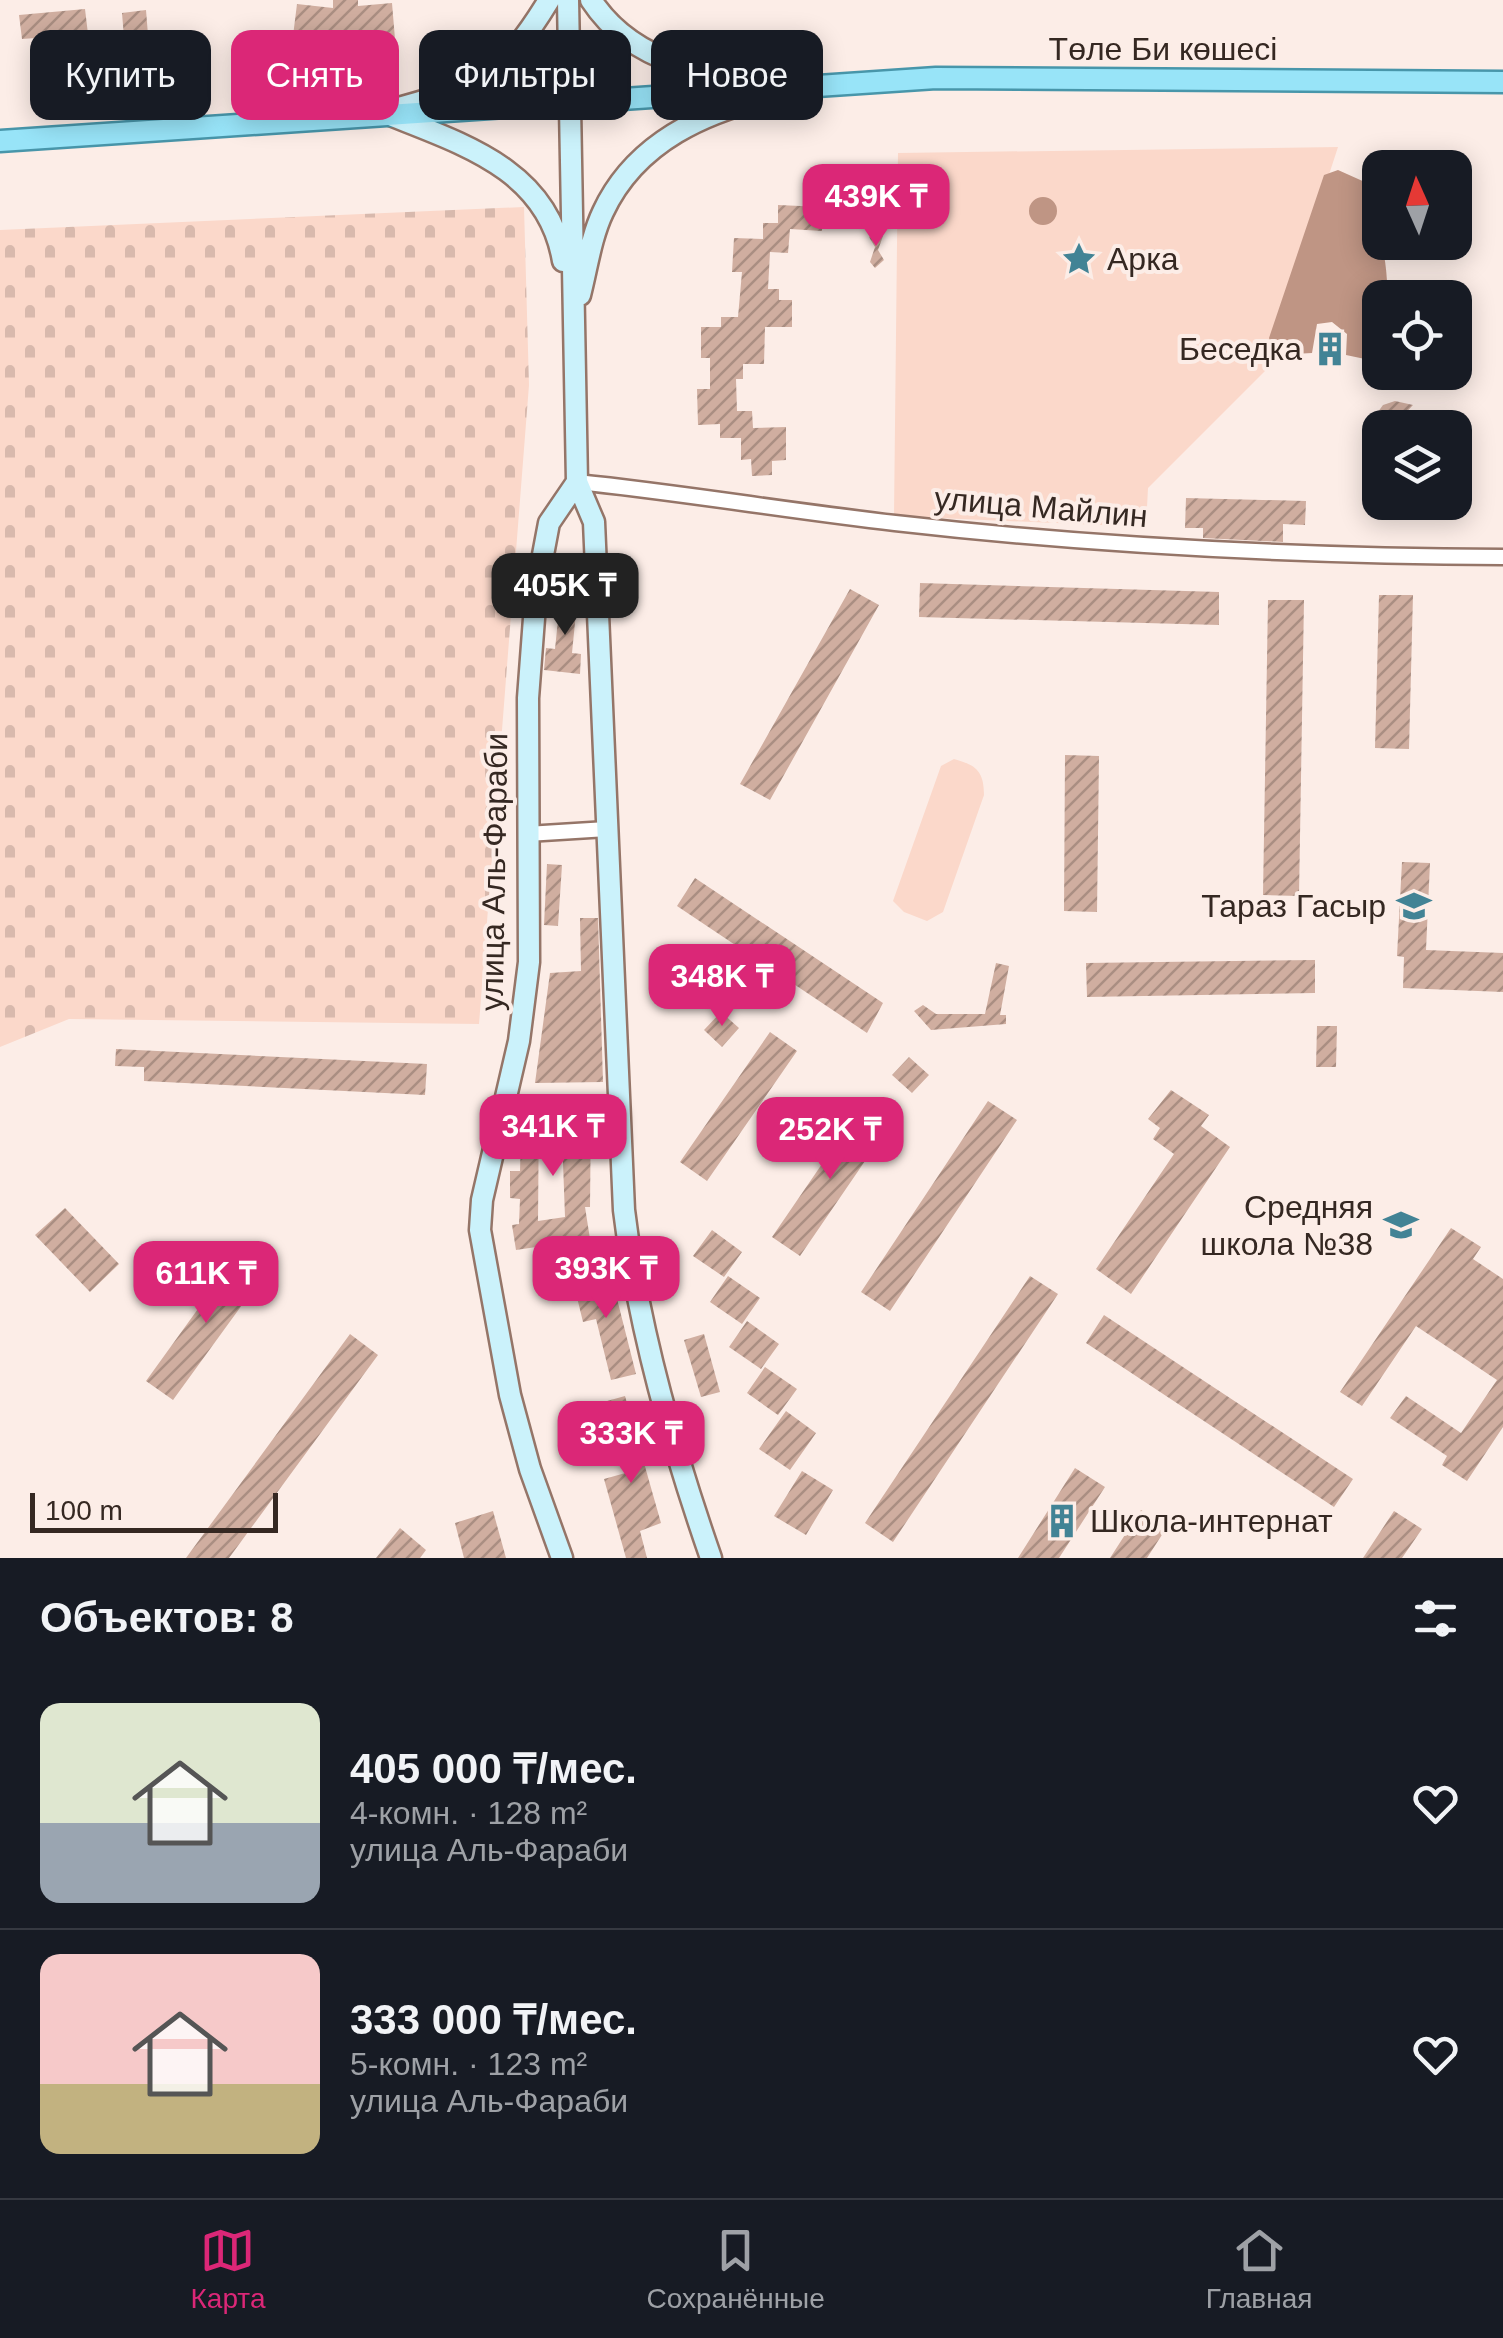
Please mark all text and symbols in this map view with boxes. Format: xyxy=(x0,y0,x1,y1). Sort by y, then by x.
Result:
chip: Купить xyxy=(30,30,211,120)
chip: Снять xyxy=(231,30,399,120)
chip: Фильтры xyxy=(419,30,631,120)
chip: Новое xyxy=(651,30,823,120)
street label: Төле Би көшесі xyxy=(1049,31,1277,67)
north arrow xyxy=(1362,150,1472,260)
map controls xyxy=(1362,150,1472,520)
pin: 439K ₸ xyxy=(795,164,957,249)
text: 439K ₸ xyxy=(825,178,927,214)
place icon: Арка xyxy=(1060,240,1098,278)
place label: Арка xyxy=(1107,241,1179,277)
button: locate xyxy=(1362,280,1472,390)
building icon: Беседка xyxy=(1311,330,1349,368)
place label: Беседка xyxy=(1179,331,1302,367)
button: layers xyxy=(1362,410,1472,520)
street label: улица Майлин xyxy=(933,480,1149,534)
pin: 405K ₸ xyxy=(484,553,646,638)
text: 405K ₸ xyxy=(514,567,616,603)
street label: улица Аль-Фараби xyxy=(474,733,514,1011)
school or university icon: Тараз Гасыр xyxy=(1395,887,1433,925)
place label: Тараз Гасыр xyxy=(1201,888,1386,924)
pin: 348K ₸ xyxy=(641,944,803,1029)
text: 348K ₸ xyxy=(671,958,773,994)
pin: 341K ₸ xyxy=(472,1094,634,1179)
pin: 252K ₸ xyxy=(749,1097,911,1182)
text: 341K ₸ xyxy=(502,1108,604,1144)
text: 252K ₸ xyxy=(779,1111,881,1147)
place label: Средняя школа №38 xyxy=(1201,1189,1373,1262)
school or university icon: Средняя школа №38 xyxy=(1382,1206,1420,1244)
pin: 393K ₸ xyxy=(525,1236,687,1321)
pin: 611K ₸ xyxy=(125,1241,287,1326)
text: 393K ₸ xyxy=(555,1250,657,1286)
text: 611K ₸ xyxy=(155,1255,257,1291)
pin: 333K ₸ xyxy=(550,1401,712,1486)
text: 333K ₸ xyxy=(580,1415,682,1451)
scale bar xyxy=(30,1488,278,1532)
text: 100 m xyxy=(45,1495,123,1526)
building icon: Школа-интернат xyxy=(1043,1502,1081,1540)
place label: Школа-интернат xyxy=(1090,1503,1333,1539)
icon: filters xyxy=(1408,1591,1463,1646)
text: Объектов: 8 xyxy=(40,1594,294,1641)
icon: home xyxy=(120,1743,240,1863)
text: 405 000 ₸/мес. xyxy=(350,1745,637,1792)
icon: heart xyxy=(1408,1776,1463,1831)
text: 4-комн. · 128 m² xyxy=(350,1795,587,1831)
text: улица Аль-Фараби xyxy=(350,1832,628,1868)
icon: home xyxy=(120,1994,240,2114)
text: 333 000 ₸/мес. xyxy=(350,1996,637,2043)
icon: heart xyxy=(1408,2027,1463,2082)
text: 5-комн. · 123 m² xyxy=(350,2046,587,2082)
text: улица Аль-Фараби xyxy=(350,2083,628,2119)
tab: Карта xyxy=(191,2223,265,2315)
tab: Сохранённые xyxy=(647,2223,825,2315)
tab: Главная xyxy=(1206,2223,1312,2315)

